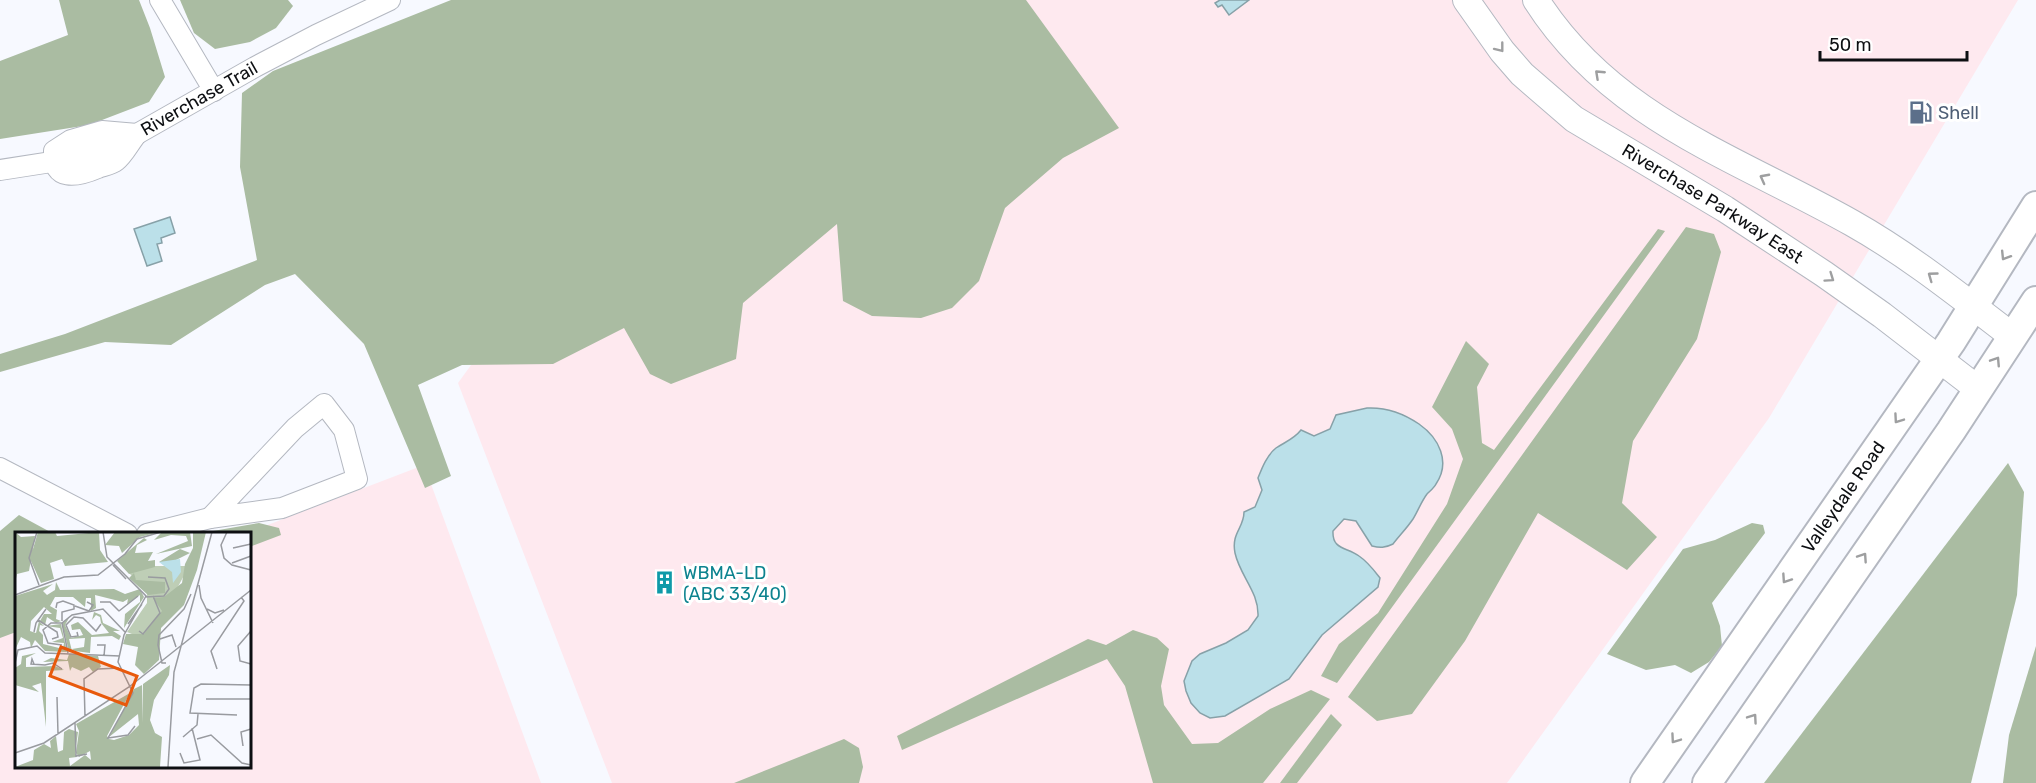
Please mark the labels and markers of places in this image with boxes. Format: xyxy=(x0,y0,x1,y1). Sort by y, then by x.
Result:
fuel station icon: Shell xyxy=(1907,100,1933,126)
place label: Shell xyxy=(1938,102,1979,124)
place label: WBMA-LD (ABC 33/40) xyxy=(683,562,787,605)
building icon: WBMA-LD (ABC 33/40) xyxy=(652,570,678,596)

